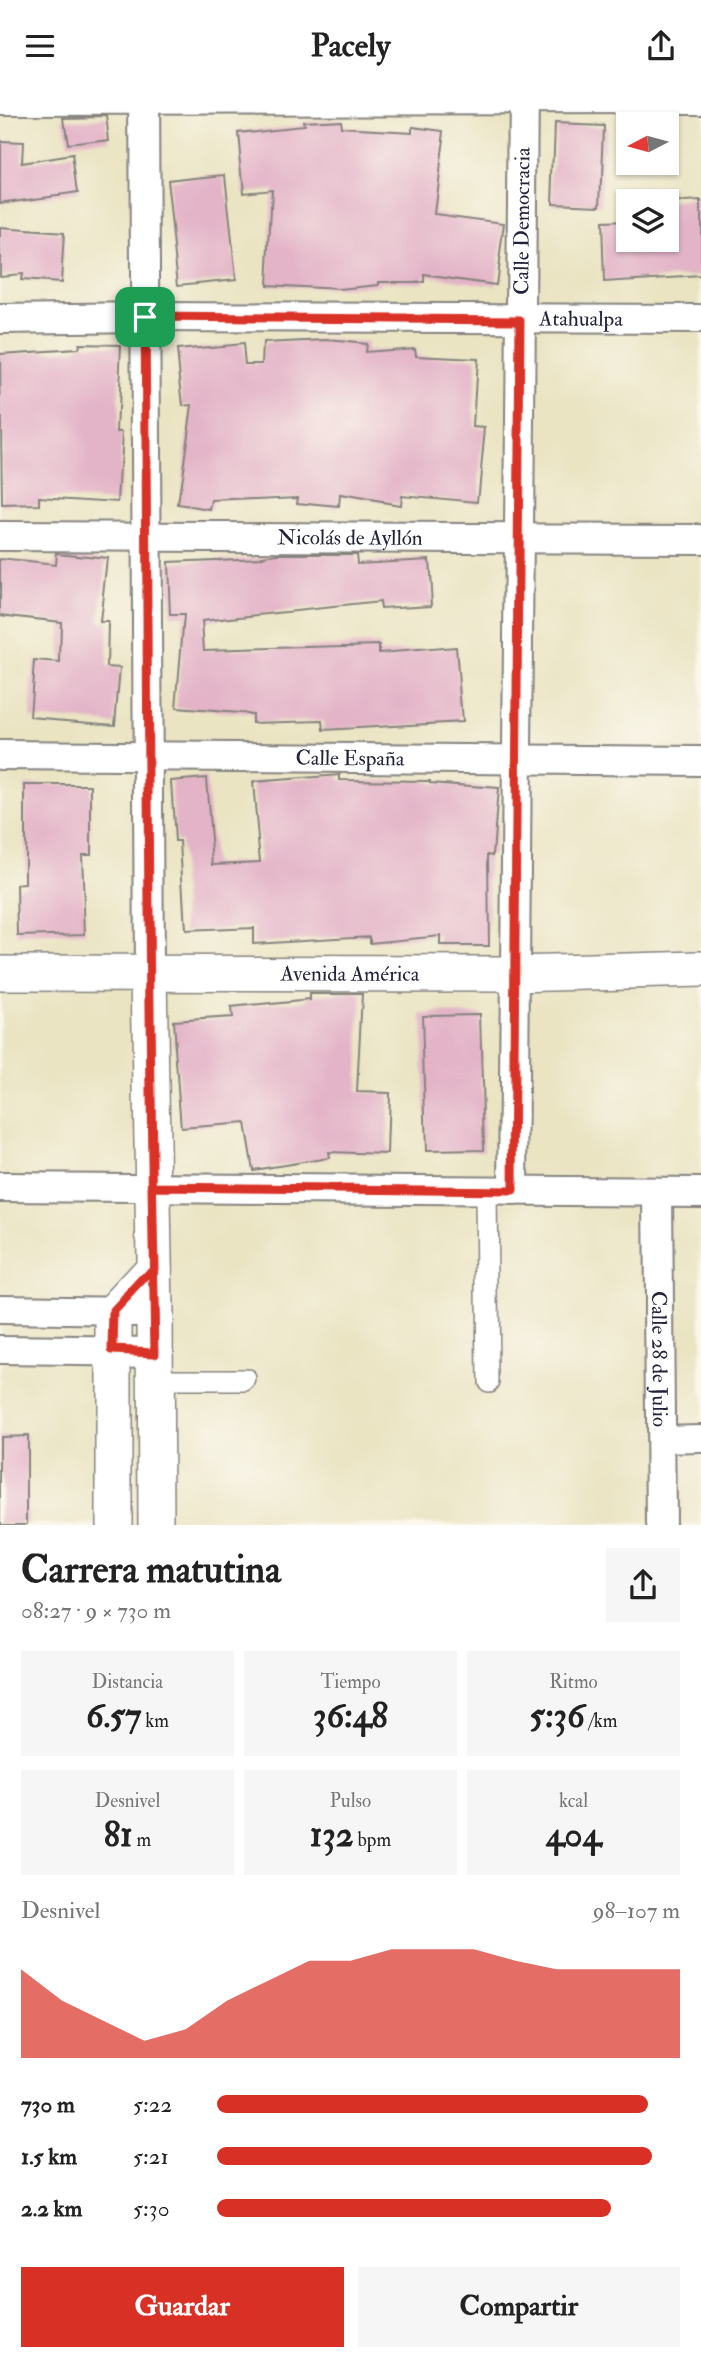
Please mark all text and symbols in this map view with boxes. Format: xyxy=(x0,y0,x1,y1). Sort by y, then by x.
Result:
text: Pacely xyxy=(311,26,390,66)
icon: menu xyxy=(21,27,59,65)
icon: share xyxy=(642,27,680,65)
north arrow xyxy=(616,112,679,175)
map controls xyxy=(616,112,679,252)
street label: Calle Democracia xyxy=(508,147,536,295)
button: layers xyxy=(616,189,679,252)
pin xyxy=(115,287,175,347)
icon: arrive xyxy=(126,298,164,336)
street label: Atahualpa xyxy=(538,305,623,332)
street label: Nicolás de Ayllón xyxy=(277,524,423,551)
street label: Calle España xyxy=(295,744,405,772)
street label: Avenida América xyxy=(279,960,420,987)
street label: Calle 28 de Julio xyxy=(645,1291,674,1427)
text: Carrera matutina xyxy=(21,1546,281,1594)
button: share xyxy=(606,1548,680,1622)
text: 08:27 · 9 × 730 m xyxy=(21,1596,171,1625)
text: Distancia xyxy=(92,1670,163,1694)
text: Tiempo xyxy=(320,1670,381,1694)
text: Ritmo xyxy=(549,1670,598,1694)
text: 6.57 xyxy=(86,1694,141,1738)
text: 36:48 xyxy=(313,1694,388,1738)
text: 5:36 xyxy=(530,1694,585,1738)
text: km xyxy=(141,1709,169,1733)
text: /km xyxy=(585,1709,617,1733)
text: Desnivel xyxy=(95,1789,160,1813)
text: Pulso xyxy=(330,1789,371,1813)
text: kcal xyxy=(559,1789,588,1813)
text: 81 xyxy=(104,1813,133,1857)
text: 132 xyxy=(310,1813,354,1857)
text: 404 xyxy=(546,1813,601,1857)
text: m xyxy=(133,1828,151,1852)
text: bpm xyxy=(354,1828,391,1852)
text: Desnivel xyxy=(21,1896,100,1925)
text: 98–107 m xyxy=(593,1896,680,1925)
text: 730 m xyxy=(21,2090,75,2119)
text: 5:22 xyxy=(133,2090,172,2119)
text: 1.5 km xyxy=(21,2142,77,2171)
text: 5:21 xyxy=(133,2142,169,2171)
text: 2.2 km xyxy=(21,2194,82,2223)
text: 5:30 xyxy=(133,2194,169,2223)
button: Guardar xyxy=(21,2267,344,2347)
button: Compartir xyxy=(358,2267,680,2347)

